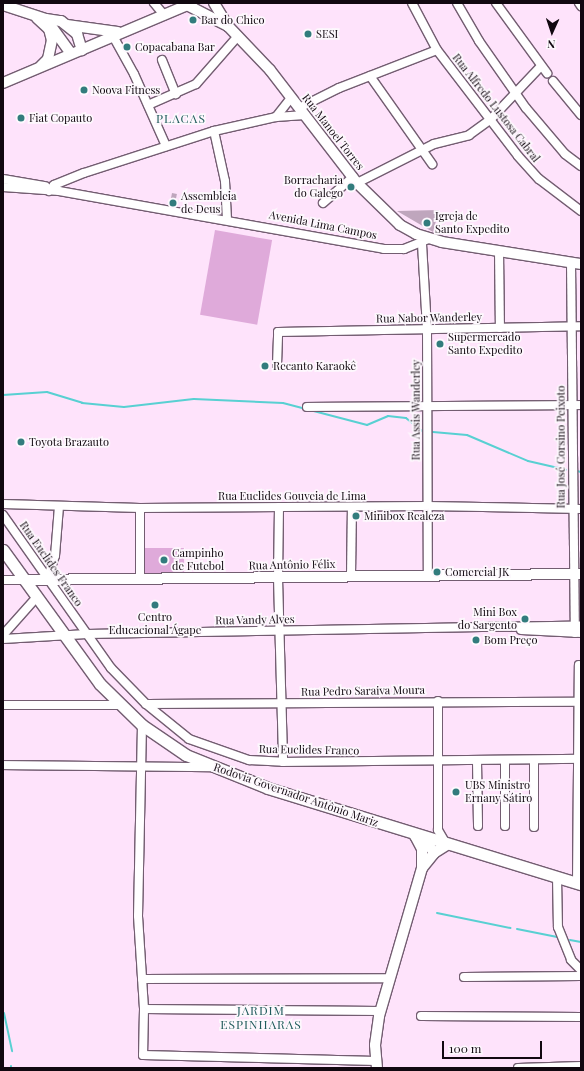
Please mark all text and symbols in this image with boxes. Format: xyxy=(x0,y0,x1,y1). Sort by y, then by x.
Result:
north arrow xyxy=(532,12,572,52)
place label: Bar do Chico xyxy=(201,13,265,27)
marker: Bar do Chico xyxy=(188,15,198,25)
place label: SESI xyxy=(316,27,338,41)
marker: SESI xyxy=(303,29,313,39)
text: N xyxy=(547,37,556,52)
place label: Copacabana Bar xyxy=(135,40,215,54)
marker: Copacabana Bar xyxy=(122,42,132,52)
street label: Rua Alfredo Lustosa Cabral xyxy=(449,51,543,165)
place label: Noova Fitness xyxy=(92,83,160,97)
marker: Noova Fitness xyxy=(79,85,89,95)
street label: Rua Manoel Torres xyxy=(299,91,367,173)
place label: Fiat Copauto xyxy=(29,111,92,125)
district label: PLACAS xyxy=(156,112,206,126)
marker: Fiat Copauto xyxy=(16,113,26,123)
place label: Borracharia do Galego xyxy=(284,174,343,200)
marker: Borracharia do Galego xyxy=(346,182,356,192)
place label: Assembleia de Deus xyxy=(181,190,236,216)
marker: Assembleia de Deus xyxy=(168,198,178,208)
street label: Avenida Lima Campos xyxy=(268,208,378,242)
place label: Igreja de Santo Expedito xyxy=(435,210,510,236)
marker: Igreja de Santo Expedito xyxy=(422,218,432,228)
street label: Rua Nabor Wanderley xyxy=(376,310,482,326)
place label: Supermercado Santo Expedito xyxy=(448,331,523,357)
marker: Supermercado Santo Expedito xyxy=(435,339,445,349)
place label: Recanto Karaokê xyxy=(273,359,356,373)
street label: Rua Assis Wanderley xyxy=(409,359,423,461)
marker: Recanto Karaokê xyxy=(260,361,270,371)
street label: Rua José Corsino Peixoto xyxy=(554,386,568,508)
place label: Toyota Brazauto xyxy=(29,435,109,449)
marker: Toyota Brazauto xyxy=(16,437,26,447)
street label: Rua Euclides Gouveia de Lima xyxy=(218,489,366,503)
place label: Minibox Realeza xyxy=(364,509,445,523)
marker: Minibox Realeza xyxy=(351,511,361,521)
street label: Rua Euclides Franco xyxy=(17,519,85,609)
place label: Campinho de Futebol xyxy=(172,547,224,573)
marker: Campinho de Futebol xyxy=(159,555,169,565)
street label: Rua Antônio Félix xyxy=(248,558,336,572)
place label: Comercial JK xyxy=(445,565,509,579)
marker: Comercial JK xyxy=(432,567,442,577)
marker: Centro Educacional Ágape xyxy=(150,600,160,610)
place label: Mini Box do Sargento xyxy=(458,606,517,632)
place label: Centro Educacional Ágape xyxy=(109,611,201,637)
street label: Rua Vandy Alves xyxy=(215,613,295,627)
marker: Mini Box do Sargento xyxy=(520,614,530,624)
place label: Bom Preço xyxy=(484,633,537,647)
marker: Bom Preço xyxy=(471,635,481,645)
street label: Rua Pedro Saraiva Moura xyxy=(301,683,425,699)
street label: Rua Euclides Franco xyxy=(259,743,359,757)
street label: Rodovia Governador Antônio Mariz xyxy=(212,760,380,830)
place label: UBS Ministro Ernany Sátiro xyxy=(465,779,533,805)
marker: UBS Ministro Ernany Sátiro xyxy=(450,786,462,798)
district label: JARDIM ESPINHARAS xyxy=(220,1004,302,1032)
scale bar xyxy=(444,1033,544,1059)
text: 100 m xyxy=(449,1040,481,1056)

